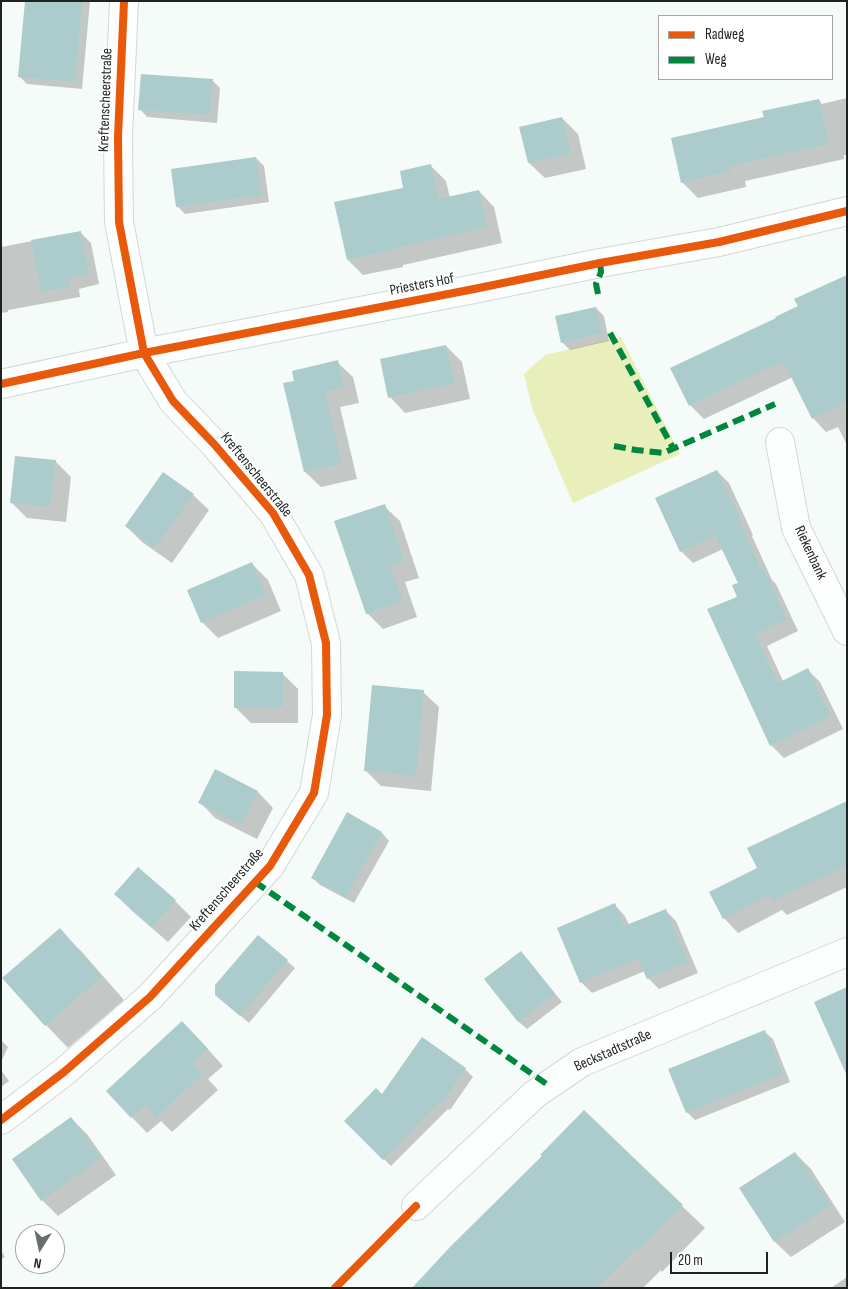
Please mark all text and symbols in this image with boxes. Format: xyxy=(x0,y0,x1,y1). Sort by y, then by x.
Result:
legend xyxy=(658,15,833,80)
text: Radweg xyxy=(705,25,744,44)
street label: Kreftenscheerstraße xyxy=(95,48,117,152)
text: Weg xyxy=(705,50,727,69)
street label: Priesters Hof xyxy=(388,270,456,300)
street label: Kreftenscheerstraße xyxy=(216,429,296,521)
street label: Riekenbank xyxy=(790,523,830,583)
street label: Kreftenscheerstraße xyxy=(186,845,268,935)
street label: Beckstadtstraße xyxy=(572,1026,654,1076)
north arrow xyxy=(15,1224,65,1274)
scale bar xyxy=(673,1242,770,1274)
text: 20 m xyxy=(678,1251,703,1270)
text: N xyxy=(32,1254,43,1272)

